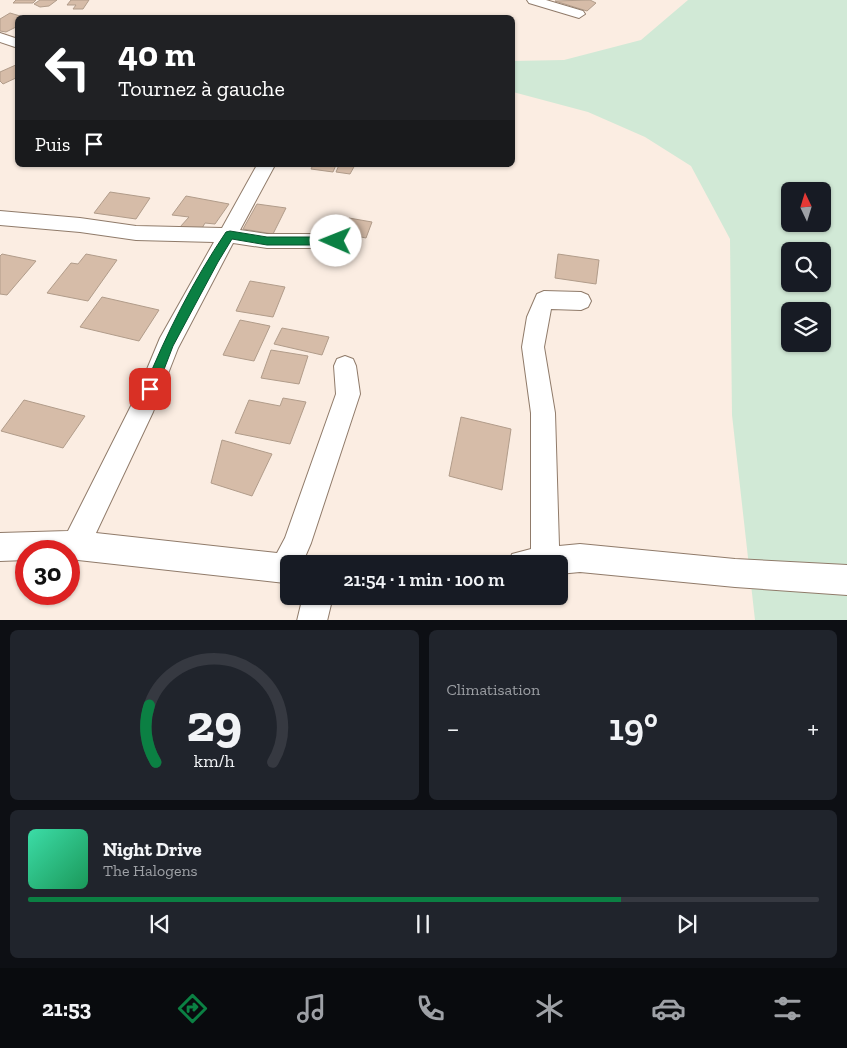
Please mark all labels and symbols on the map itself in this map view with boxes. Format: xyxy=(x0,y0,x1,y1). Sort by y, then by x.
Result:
north arrow xyxy=(781,182,831,232)
position arrow xyxy=(309,214,361,266)
pin xyxy=(129,368,171,410)
speed limit sign: 30 xyxy=(15,540,80,605)

